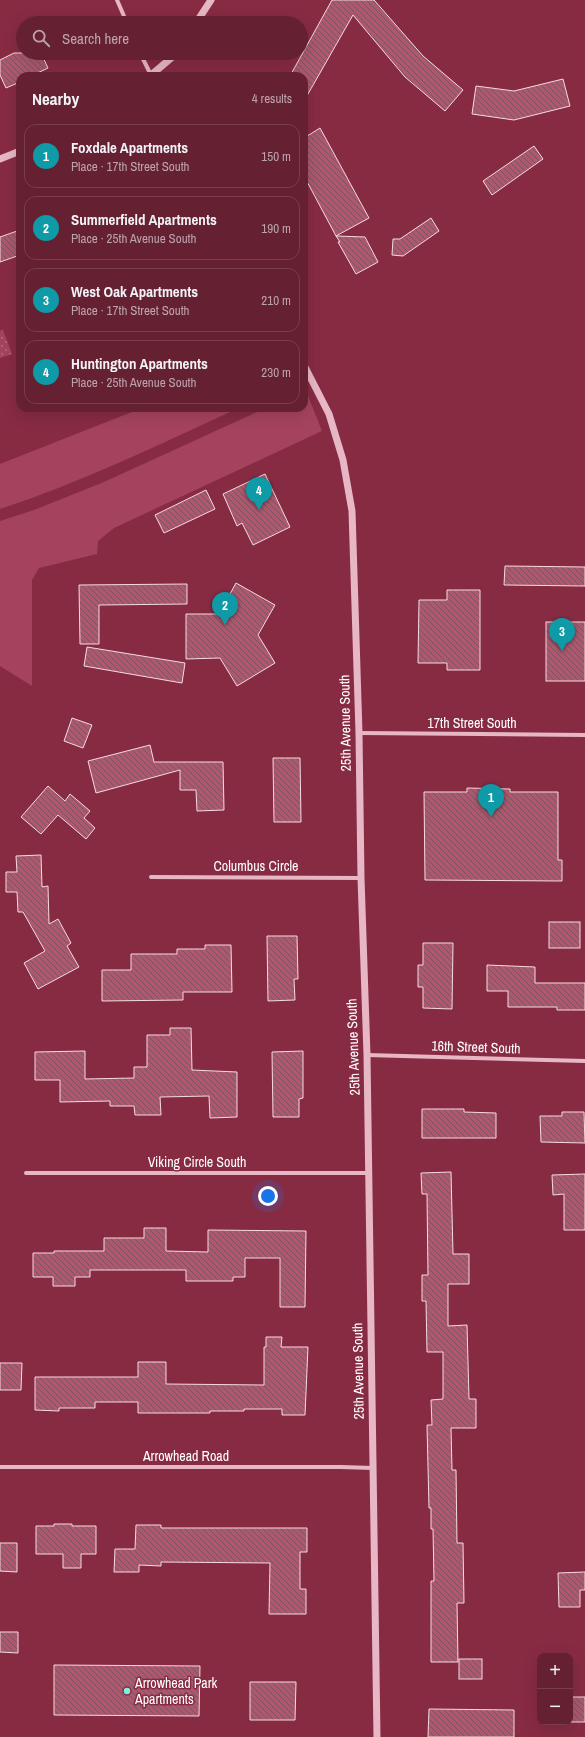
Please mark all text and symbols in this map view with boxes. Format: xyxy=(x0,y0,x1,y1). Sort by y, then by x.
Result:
search box xyxy=(16,16,308,60)
icon: search xyxy=(30,27,52,49)
text: Search here xyxy=(62,28,129,49)
text: Nearby xyxy=(32,87,79,110)
text: 4 results xyxy=(252,90,292,107)
text: Foxdale Apartments xyxy=(71,137,188,158)
text: 1 xyxy=(43,148,49,165)
text: 150 m xyxy=(261,148,291,165)
text: Place · 17th Street South xyxy=(71,158,190,175)
text: Summerfield Apartments xyxy=(71,209,217,230)
text: 2 xyxy=(43,220,49,237)
text: 190 m xyxy=(261,220,291,237)
text: Place · 25th Avenue South xyxy=(71,230,196,247)
text: West Oak Apartments xyxy=(71,281,198,302)
text: 3 xyxy=(43,292,49,309)
text: 210 m xyxy=(261,292,291,309)
text: Place · 17th Street South xyxy=(71,302,190,319)
text: Huntington Apartments xyxy=(71,353,208,374)
text: 4 xyxy=(43,364,49,381)
text: 230 m xyxy=(261,364,291,381)
text: Place · 25th Avenue South xyxy=(71,374,196,391)
pin: 4 xyxy=(246,477,272,510)
pin: 2 xyxy=(212,592,238,625)
pin: 3 xyxy=(549,618,575,651)
street label: 25th Avenue South xyxy=(335,674,355,772)
street label: 17th Street South xyxy=(427,714,517,732)
pin: 1 xyxy=(478,784,504,817)
street label: Columbus Circle xyxy=(214,857,298,875)
street label: 25th Avenue South xyxy=(342,998,364,1096)
street label: 16th Street South xyxy=(431,1036,521,1058)
street label: Viking Circle South xyxy=(148,1153,246,1171)
your location xyxy=(258,1186,278,1206)
street label: 25th Avenue South xyxy=(348,1322,368,1420)
street label: Arrowhead Road xyxy=(142,1447,229,1465)
map controls xyxy=(537,1653,573,1725)
button: + xyxy=(537,1653,573,1689)
place label: Arrowhead Park Apartments xyxy=(134,1674,218,1708)
marker: Arrowhead Park Apartments xyxy=(122,1686,132,1696)
button: − xyxy=(537,1689,573,1725)

